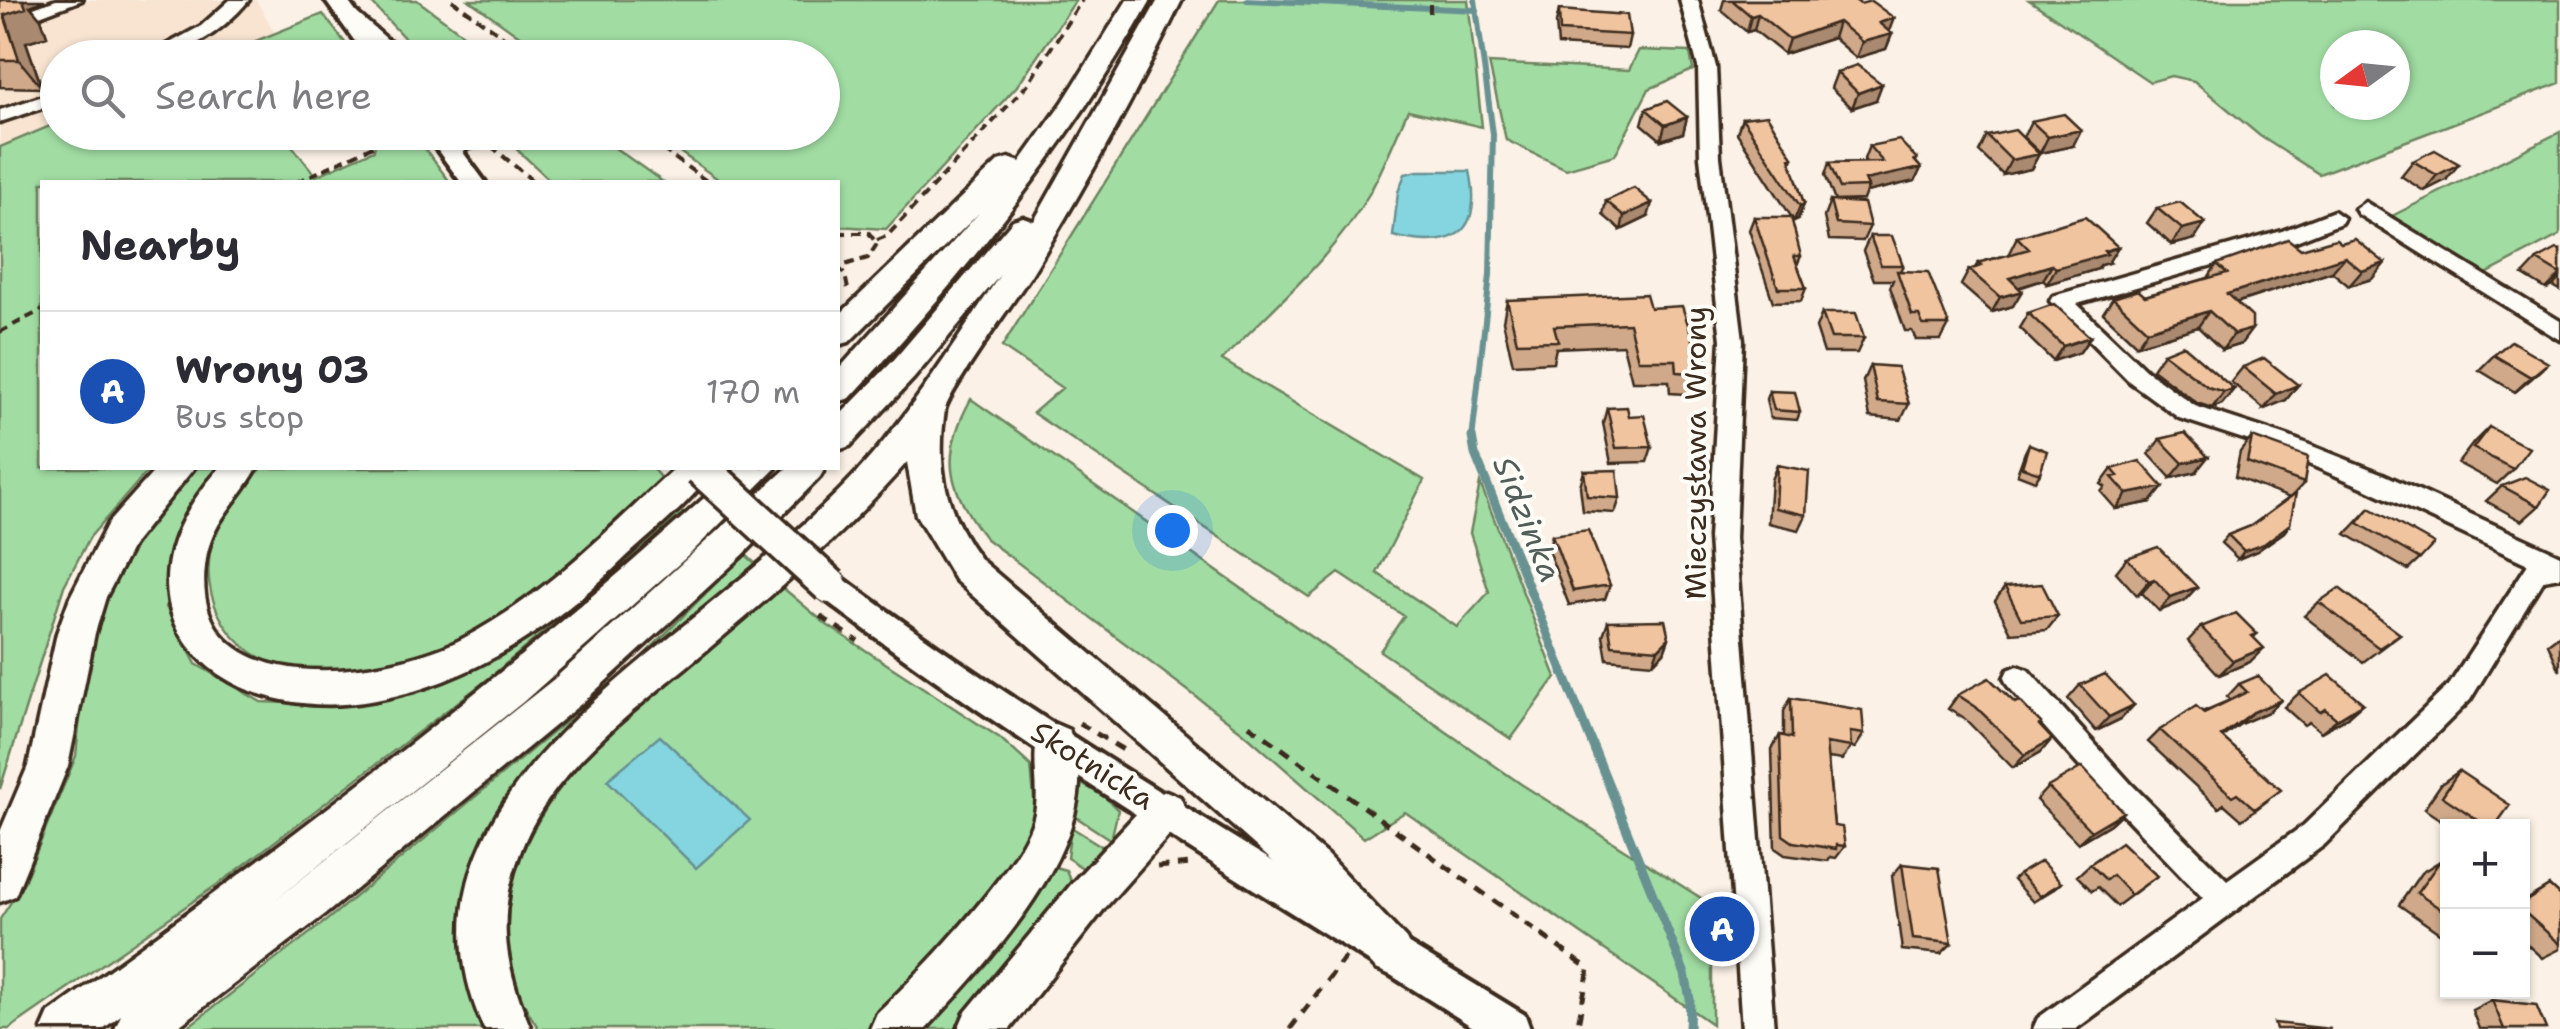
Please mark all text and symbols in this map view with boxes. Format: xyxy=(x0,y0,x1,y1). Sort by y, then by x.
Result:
north arrow xyxy=(2320,30,2410,120)
search box xyxy=(40,40,840,150)
icon: search xyxy=(75,68,130,123)
text: Search here xyxy=(155,70,372,121)
text: Nearby xyxy=(80,217,240,273)
street label: Mieczysława Wrony xyxy=(1675,306,1716,600)
text: Wrony 03 xyxy=(175,344,369,395)
text: A xyxy=(100,370,125,413)
text: 170 m xyxy=(706,370,800,413)
text: Bus stop xyxy=(175,395,304,438)
water label: Sidzinka xyxy=(1483,450,1573,588)
your location xyxy=(1147,505,1198,556)
street label: Skotnicka xyxy=(1023,711,1163,819)
map controls xyxy=(2440,819,2530,999)
button: + xyxy=(2440,819,2530,909)
pin: A xyxy=(1690,892,1754,966)
button: − xyxy=(2440,909,2530,999)

